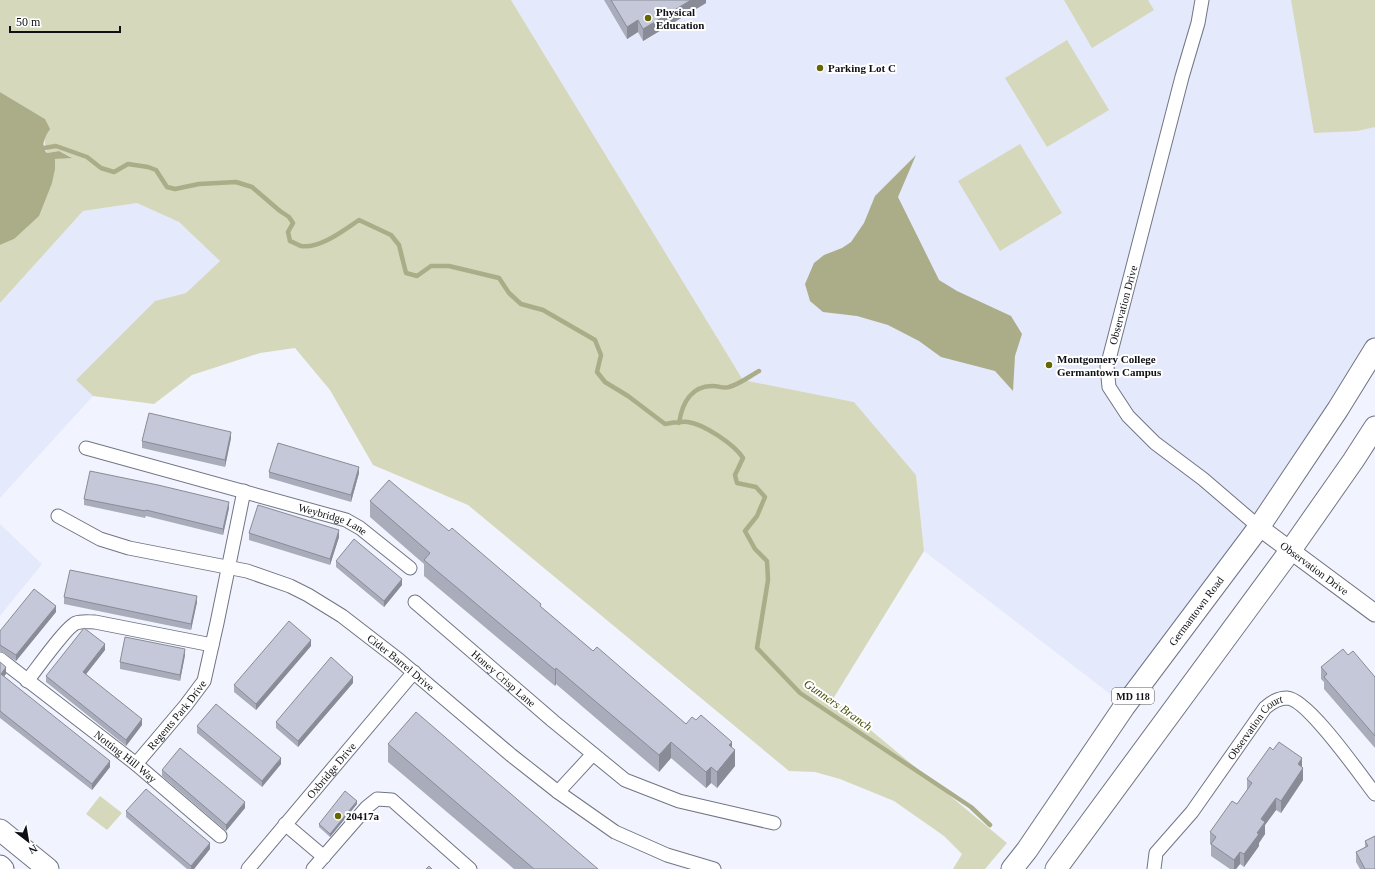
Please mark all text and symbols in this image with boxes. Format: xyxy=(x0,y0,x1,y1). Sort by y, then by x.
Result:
place label: Physical Education xyxy=(656,6,704,31)
scale bar xyxy=(10,8,120,34)
marker: Physical Education xyxy=(643,13,653,23)
text: 50 m xyxy=(16,15,41,29)
place label: Parking Lot C xyxy=(828,62,896,74)
marker: Parking Lot C xyxy=(815,63,825,73)
street label: Observation Drive xyxy=(1107,264,1139,346)
place label: Montgomery College Germantown Campus xyxy=(1057,353,1162,378)
marker: Montgomery College Germantown Campus xyxy=(1044,360,1054,370)
street label: Weybridge Lane xyxy=(297,501,370,537)
street label: Observation Drive xyxy=(1278,539,1351,597)
street label: Germantown Road xyxy=(1166,574,1226,648)
street label: Cider Barrel Drive xyxy=(365,632,437,693)
street label: Honey Crisp Lane xyxy=(469,648,538,709)
water label: Gunners Branch xyxy=(801,676,875,734)
street label: Regents Park Drive xyxy=(145,677,209,752)
road number: MD 118 xyxy=(1112,688,1154,704)
street label: Observation Court xyxy=(1225,693,1284,762)
street label: Notting Hill Way xyxy=(92,728,159,785)
street label: Oxbridge Drive xyxy=(304,740,358,801)
place label: 20417a xyxy=(346,810,380,822)
marker: 20417a xyxy=(333,811,343,821)
north arrow xyxy=(8,821,48,861)
text: N xyxy=(27,842,40,857)

